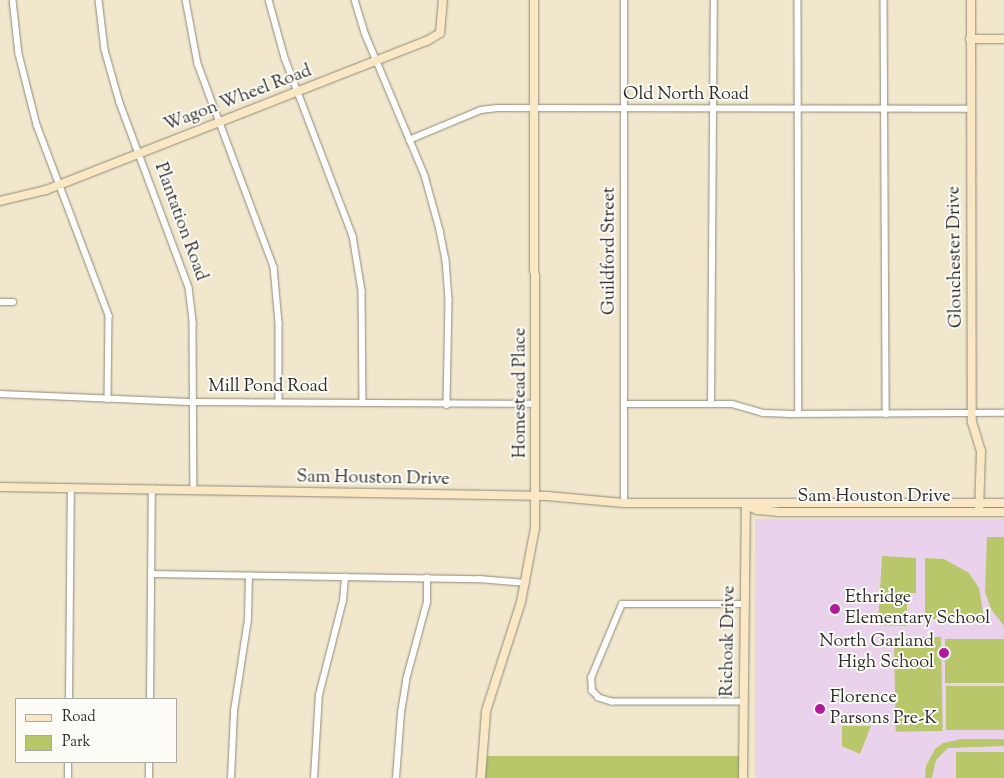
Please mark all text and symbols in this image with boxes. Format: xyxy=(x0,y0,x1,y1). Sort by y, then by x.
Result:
street label: Wagon Wheel Road xyxy=(161,61,315,137)
street label: Old North Road xyxy=(623,84,749,106)
street label: Plantation Road xyxy=(149,160,211,284)
street label: Glouchester Drive xyxy=(944,186,968,328)
street label: Guildford Street xyxy=(599,187,621,315)
street label: Homestead Place xyxy=(510,328,532,458)
street label: Mill Pond Road xyxy=(208,376,328,398)
street label: Sam Houston Drive xyxy=(296,467,450,491)
street label: Sam Houston Drive xyxy=(797,486,951,508)
street label: Richoak Drive xyxy=(717,585,741,697)
place label: Ethridge Elementary School xyxy=(845,588,990,630)
marker: Ethridge Elementary School xyxy=(829,603,841,615)
place label: North Garland High School xyxy=(819,632,934,674)
marker: North Garland High School xyxy=(938,647,950,659)
place label: Florence Parsons Pre-K xyxy=(830,688,937,731)
legend xyxy=(15,698,178,763)
marker: Florence Parsons Pre-K xyxy=(814,703,826,715)
text: Road xyxy=(62,707,96,728)
text: Park xyxy=(62,732,91,753)

